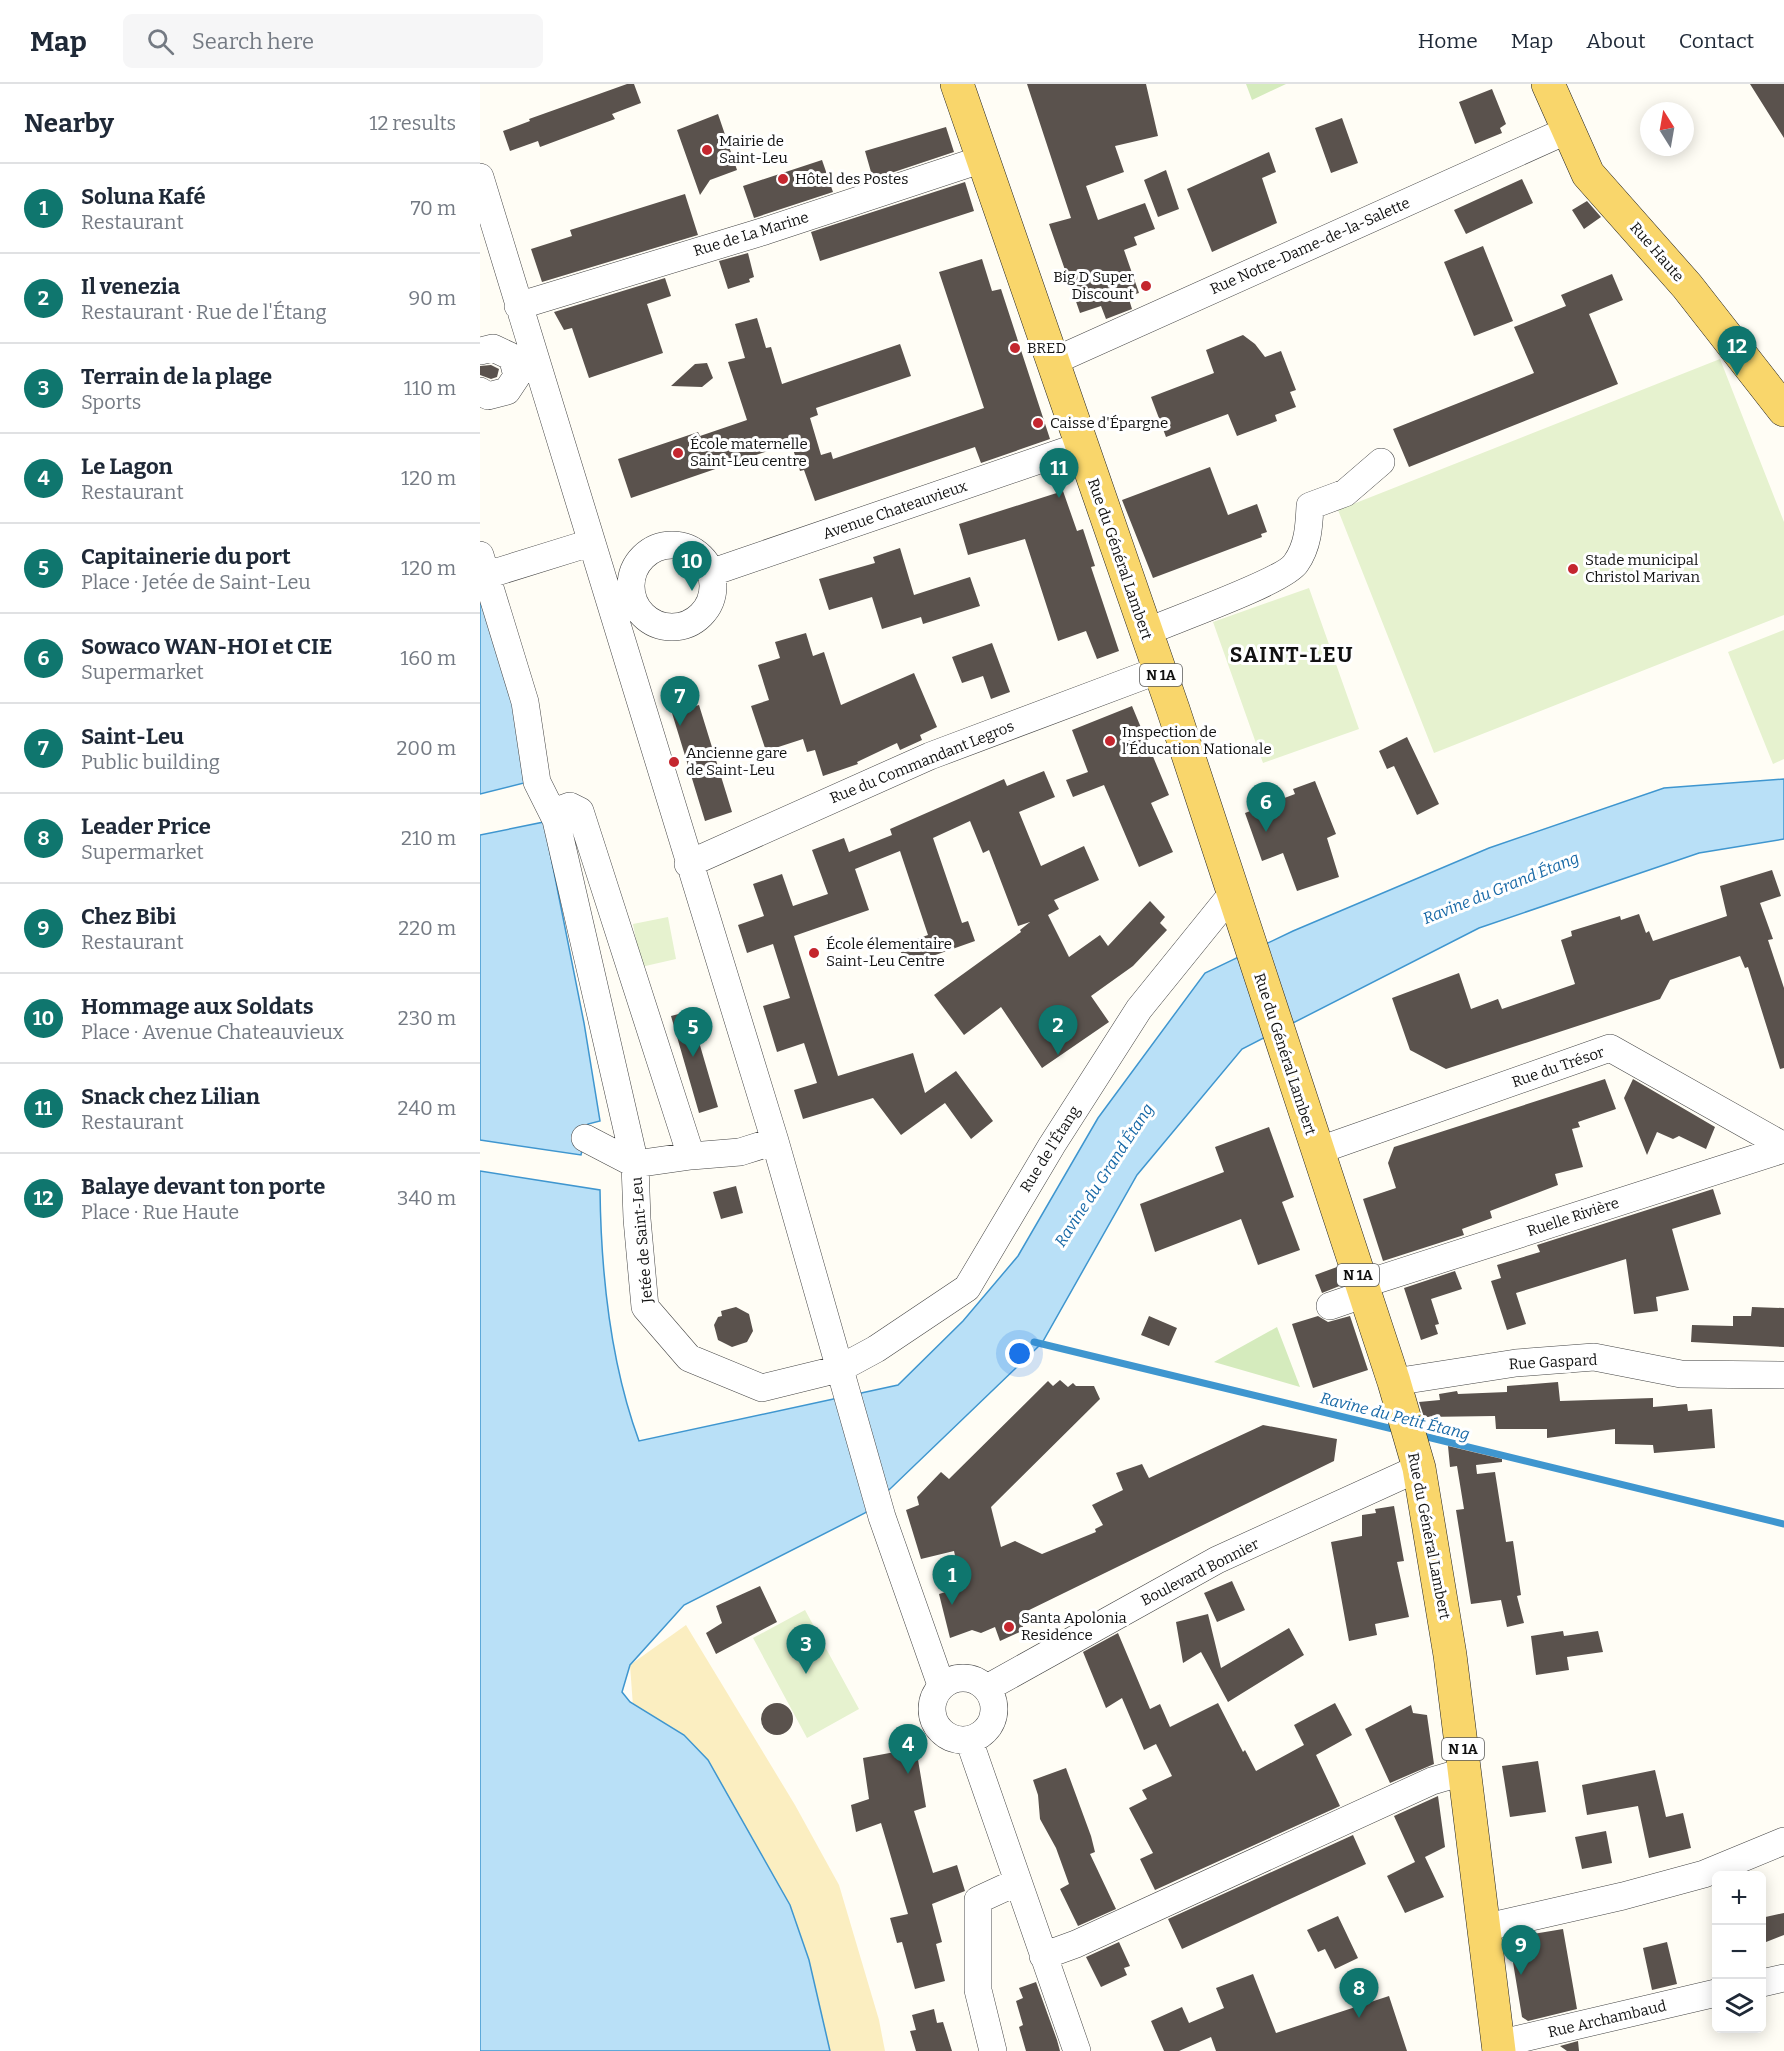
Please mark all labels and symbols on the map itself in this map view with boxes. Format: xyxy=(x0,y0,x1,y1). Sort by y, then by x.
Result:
north arrow xyxy=(1640,102,1694,156)
place label: Mairie de Saint-Leu xyxy=(719,132,788,167)
marker: Mairie de Saint-Leu xyxy=(700,143,714,157)
place label: Hôtel des Postes xyxy=(795,170,908,188)
marker: Hôtel des Postes xyxy=(776,172,790,186)
street label: Rue Notre-Dame-de-la-Salette xyxy=(1207,194,1413,298)
street label: Rue de La Marine xyxy=(691,208,811,260)
street label: Rue Haute xyxy=(1626,219,1688,285)
place label: Big D Super Discount xyxy=(1053,268,1135,303)
marker: Big D Super Discount xyxy=(1139,279,1153,293)
pin: 12 xyxy=(1718,326,1756,376)
place label: BRED xyxy=(1027,339,1066,357)
marker: BRED xyxy=(1008,341,1022,355)
place label: Caisse d'Épargne xyxy=(1050,414,1168,432)
marker: Caisse d'Épargne xyxy=(1031,416,1045,430)
place label: École maternelle Saint-Leu centre xyxy=(690,435,808,470)
marker: École maternelle Saint-Leu centre xyxy=(671,446,685,460)
pin: 11 xyxy=(1040,448,1078,498)
street label: Rue du Général Lambert xyxy=(1084,476,1156,643)
street label: Avenue Chateauvieux xyxy=(821,477,970,543)
pin: 10 xyxy=(672,542,712,591)
place label: Stade municipal Christol Marivan xyxy=(1585,551,1701,586)
marker: Stade municipal Christol Marivan xyxy=(1566,562,1580,576)
district label: SAINT-LEU xyxy=(1230,642,1354,668)
road number: N 1A xyxy=(1140,664,1182,686)
pin: 7 xyxy=(660,676,700,726)
street label: Rue du Commandant Legros xyxy=(827,717,1017,807)
place label: Inspection de l’Éducation Nationale xyxy=(1122,723,1272,758)
marker: Inspection de l’Éducation Nationale xyxy=(1103,734,1117,748)
place label: Ancienne gare de Saint-Leu xyxy=(686,744,787,779)
marker: Ancienne gare de Saint-Leu xyxy=(667,755,681,769)
pin: 6 xyxy=(1246,782,1286,832)
water label: Ravine du Grand Étang xyxy=(1420,847,1582,928)
place label: École élementaire Saint-Leu Centre xyxy=(826,935,952,970)
marker: École élementaire Saint-Leu Centre xyxy=(807,946,821,960)
street label: Rue du Général Lambert xyxy=(1250,971,1320,1138)
pin: 2 xyxy=(1038,1006,1078,1055)
pin: 5 xyxy=(674,1008,712,1057)
street label: Rue du Trésor xyxy=(1509,1043,1607,1091)
water label: Ravine du Grand Étang xyxy=(1050,1099,1157,1250)
street label: Rue de l'Étang xyxy=(1016,1103,1084,1195)
street label: Jetée de Saint-Leu xyxy=(628,1176,657,1305)
street label: Ruelle Rivière xyxy=(1525,1194,1621,1240)
road number: N 1A xyxy=(1337,1264,1379,1286)
your location xyxy=(1005,1339,1034,1368)
street label: Rue Gaspard xyxy=(1508,1351,1598,1373)
water label: Ravine du Petit Étang xyxy=(1318,1387,1472,1444)
street label: Rue du Général Lambert xyxy=(1404,1451,1454,1621)
street label: Boulevard Bonnier xyxy=(1138,1534,1262,1610)
pin: 1 xyxy=(932,1556,972,1605)
place label: Santa Apolonia Residence xyxy=(1021,1609,1127,1644)
marker: Santa Apolonia Residence xyxy=(1002,1620,1016,1634)
pin: 3 xyxy=(786,1624,826,1674)
pin: 4 xyxy=(888,1724,928,1774)
road number: N 1A xyxy=(1442,1738,1484,1760)
pin: 9 xyxy=(1502,1926,1540,1975)
pin: 8 xyxy=(1340,1968,1378,2018)
street label: Rue Archambaud xyxy=(1546,1997,1668,2041)

